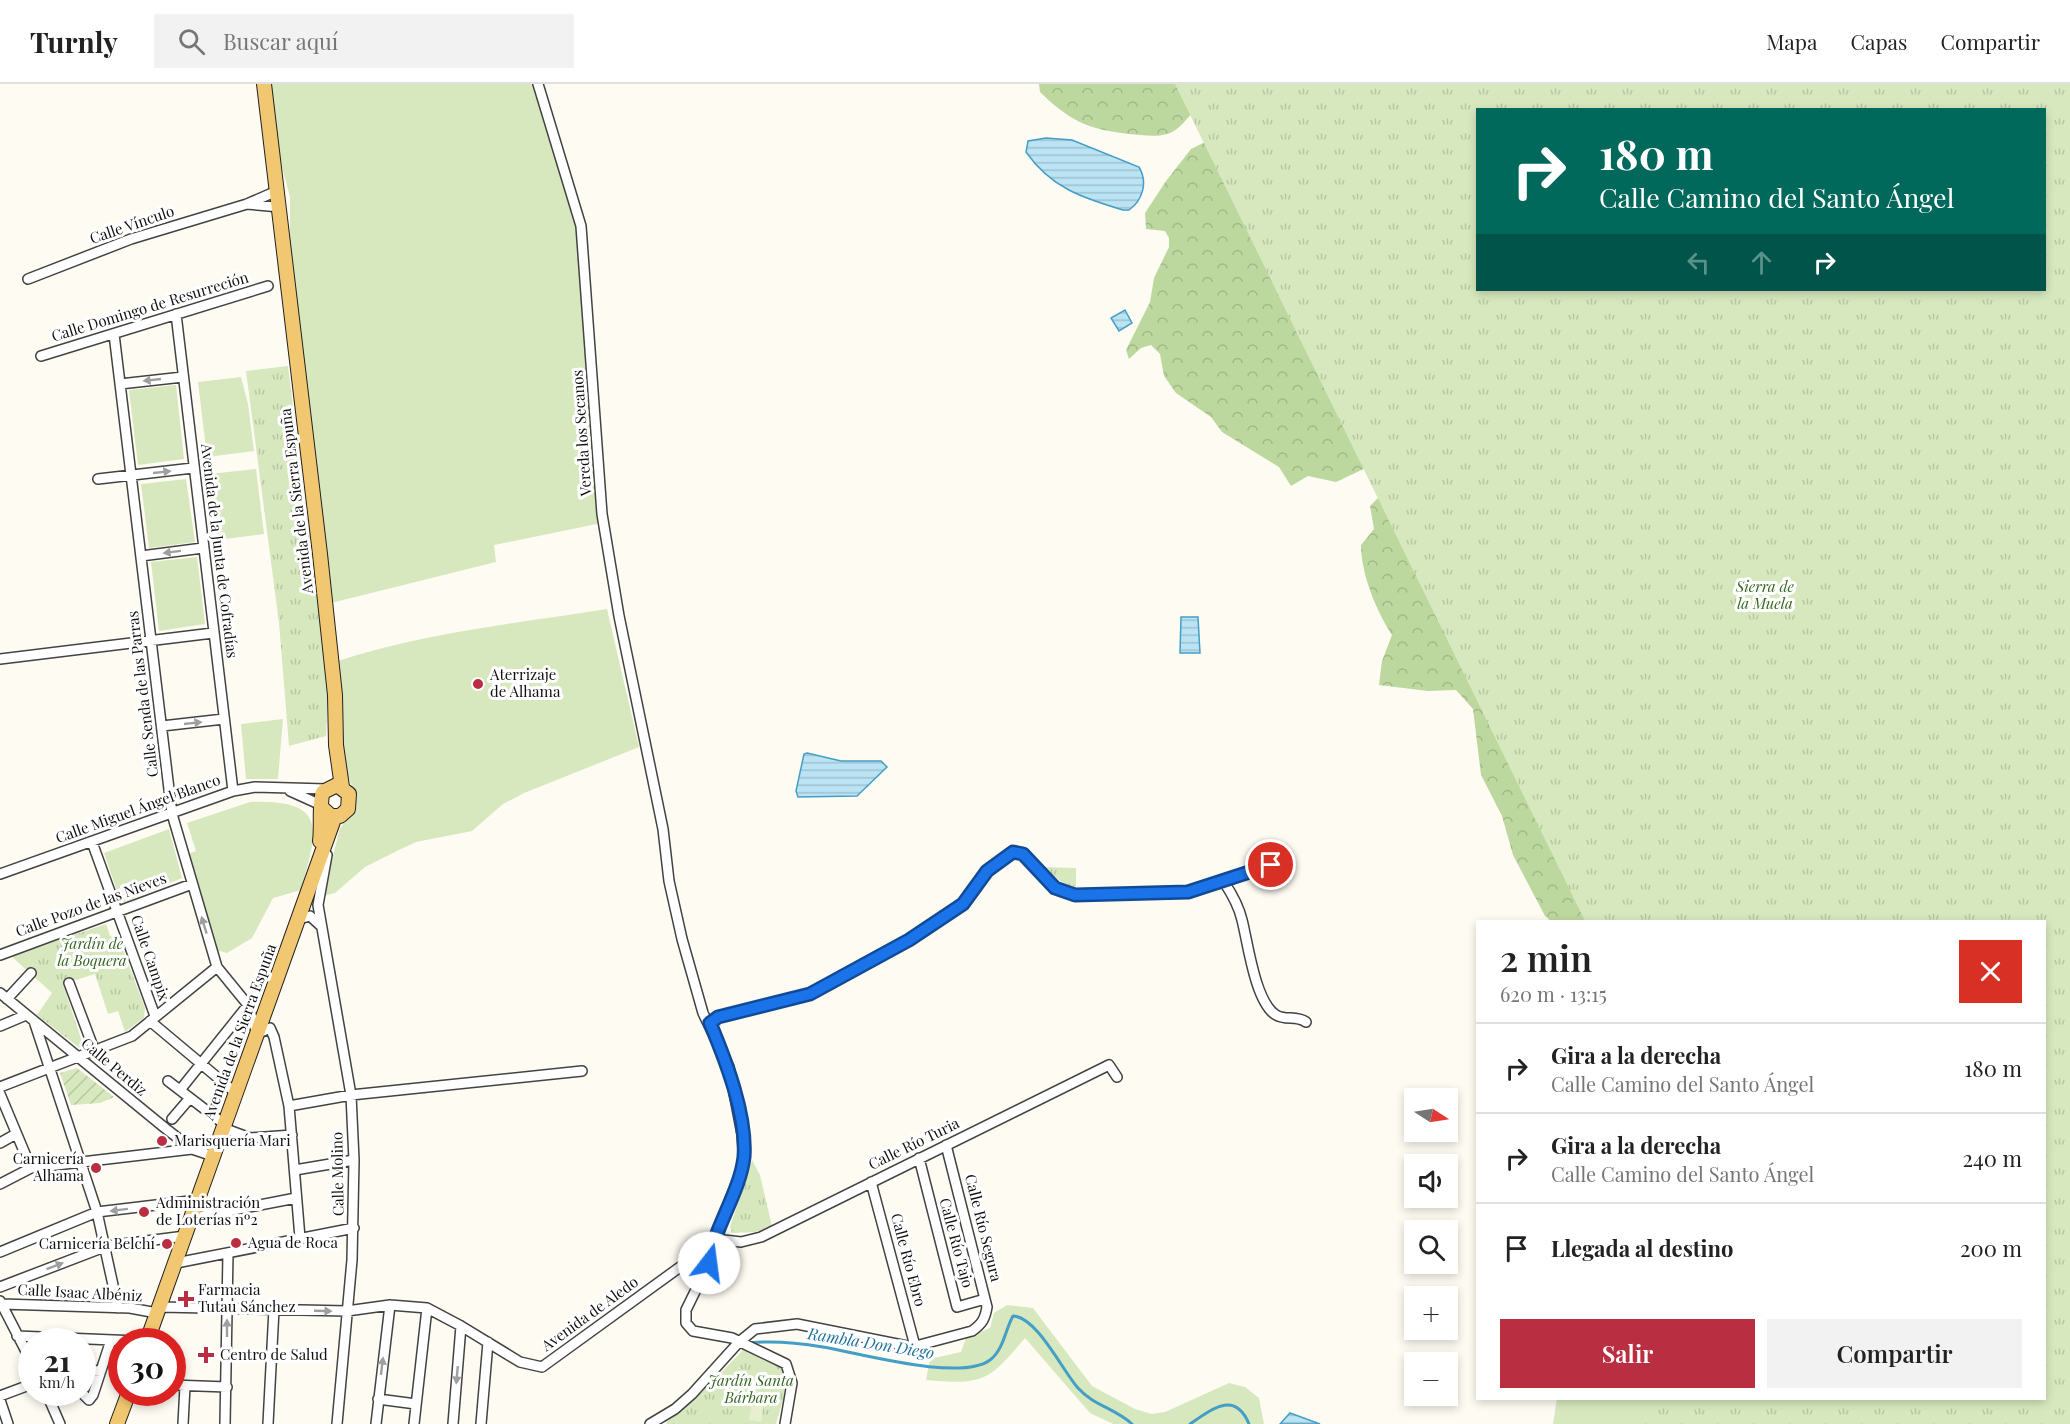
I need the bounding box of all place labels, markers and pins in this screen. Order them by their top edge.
place label: Aterrizaje de Alhama [489,664,561,701]
marker: Aterrizaje de Alhama [471,677,485,691]
pin [1245,839,1296,890]
place label: Marisquería Mari [174,1130,291,1150]
marker: Marisquería Mari [155,1134,169,1148]
place label: Carnicería Alhama [13,1148,85,1185]
marker: Carnicería Alhama [89,1161,103,1175]
place label: Administración de Loterías nº2 [155,1192,260,1229]
marker: Administración de Loterías nº2 [137,1205,151,1219]
place label: Agua de Roca [247,1232,338,1252]
place label: Carnicería Belchí [39,1233,156,1253]
marker: Agua de Roca [229,1236,243,1250]
marker: Carnicería Belchí [160,1237,174,1251]
place label: Farmacia Tutau Sánchez [198,1279,296,1316]
marker: Farmacia Tutau Sánchez [179,1292,193,1306]
place label: Centro de Salud [220,1344,328,1364]
marker: Centro de Salud [197,1346,215,1364]

